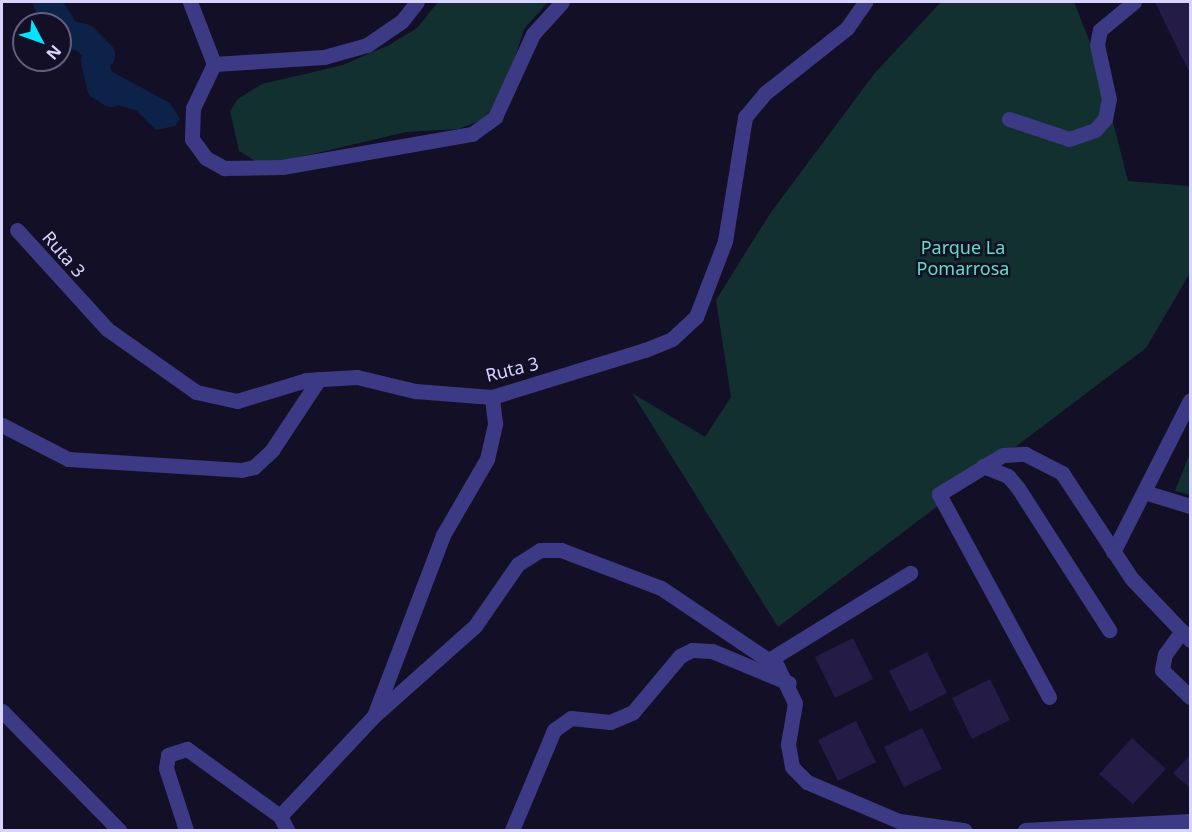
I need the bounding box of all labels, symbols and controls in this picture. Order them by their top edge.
north arrow [12,12,72,72]
text: N [42,40,67,65]
street label: Ruta 3 [38,227,90,281]
park label: Parque La Pomarrosa [917,237,1009,280]
street label: Ruta 3 [483,352,541,386]

